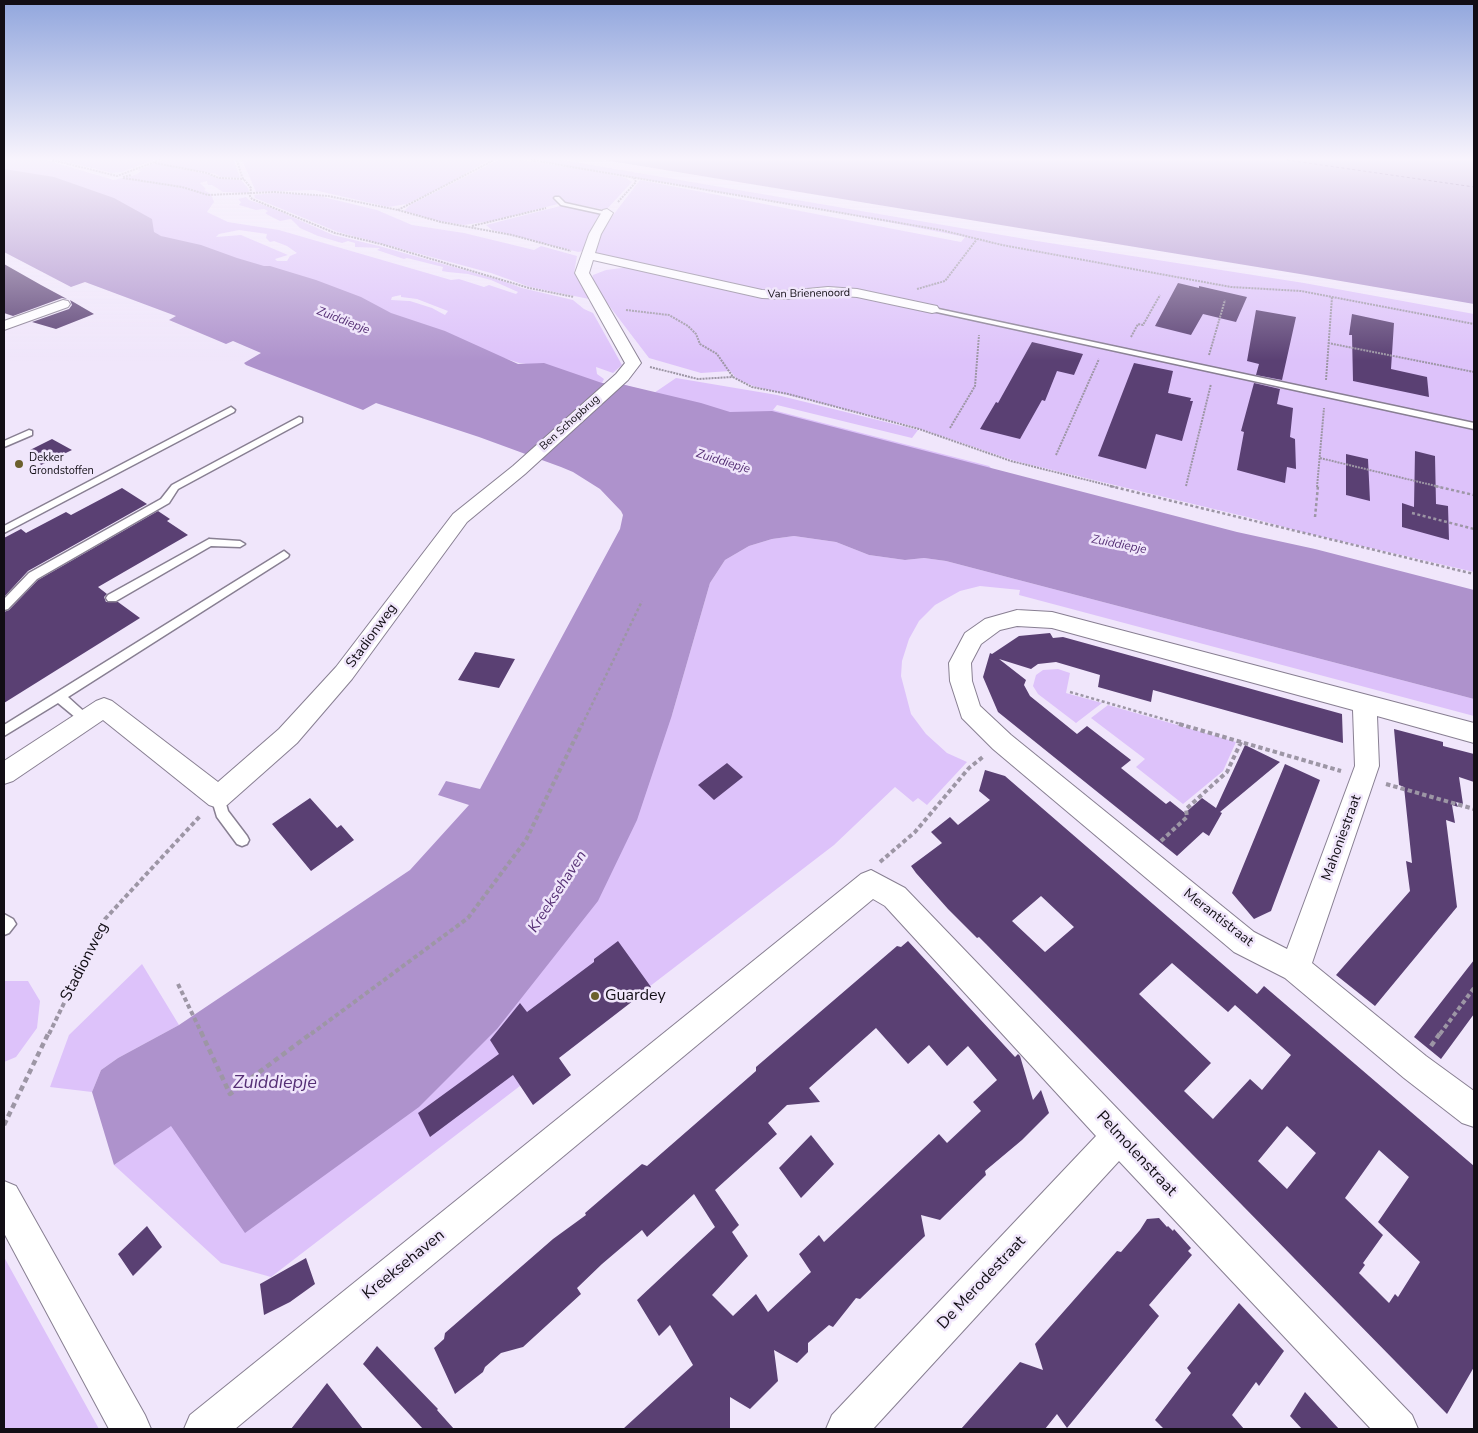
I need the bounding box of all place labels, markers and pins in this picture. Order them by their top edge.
place label: Dekker Grondstoffen [29,451,94,477]
marker: Dekker Grondstoffen [13,458,25,470]
place label: Guardey [605,986,666,1006]
marker: Guardey [589,990,601,1002]

